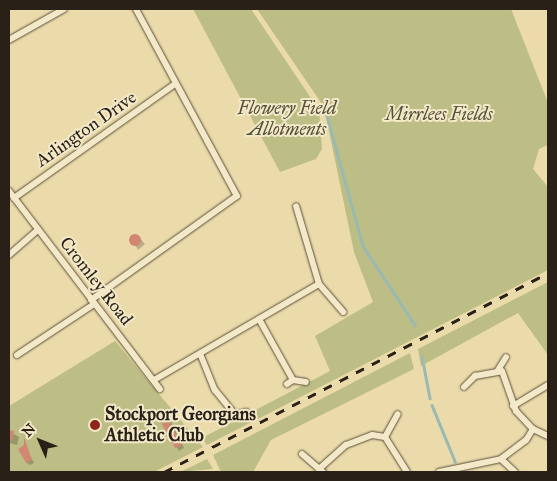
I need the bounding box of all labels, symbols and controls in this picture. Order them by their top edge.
street label: Arlington Drive [32,86,140,172]
park label: Flowery Field Allotments [238,98,336,140]
park label: Mirrlees Fields [385,103,493,125]
street label: Cromley Road [55,233,137,329]
place label: Stockport Georgians Athletic Club [105,404,256,446]
north arrow [15,416,65,466]
marker: Stockport Georgians Athletic Club [89,419,101,431]
text: N [19,420,39,440]

